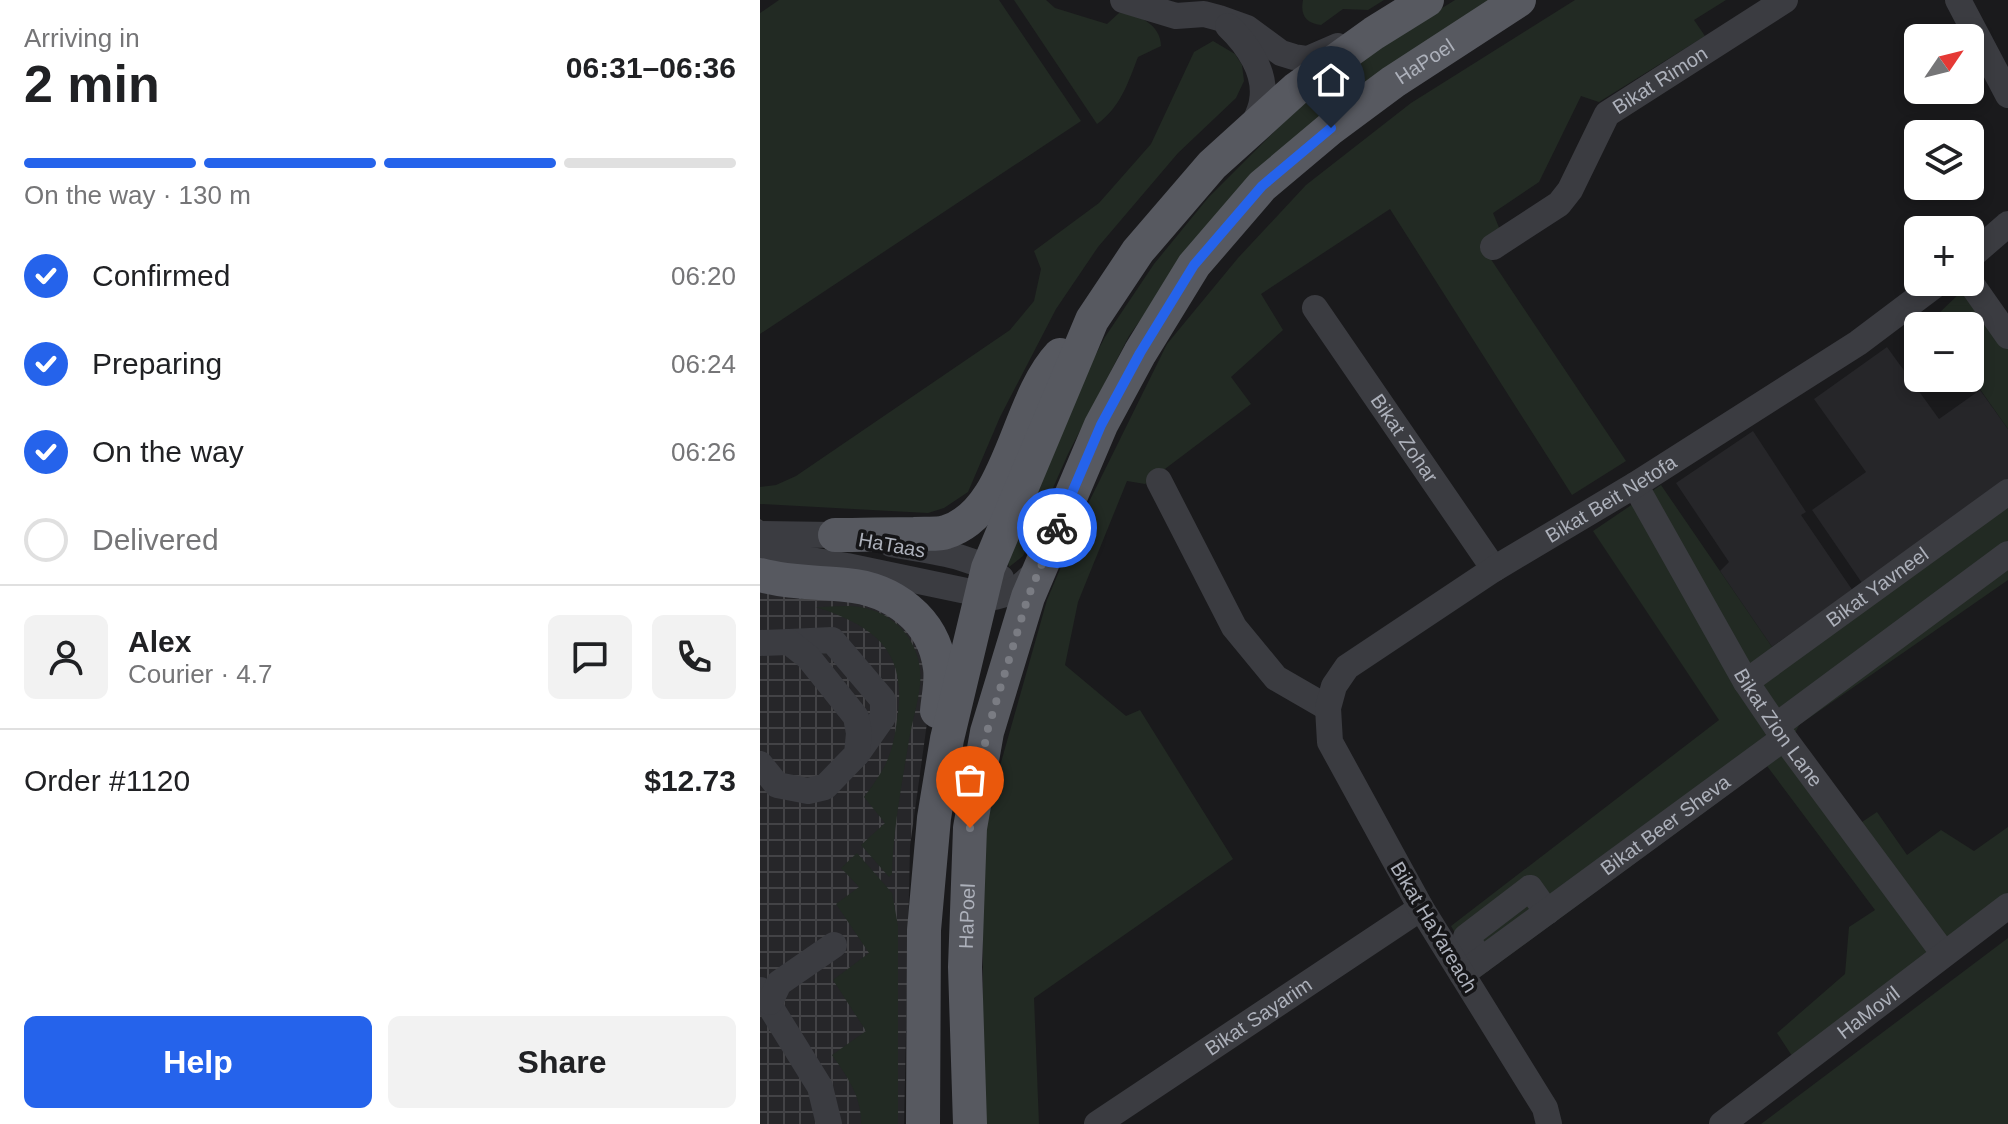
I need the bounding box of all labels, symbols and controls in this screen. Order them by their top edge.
text: Arriving in [24,23,140,53]
north arrow [1904,24,1984,104]
map controls [1904,24,1984,392]
street label: HaPoel [1391,34,1458,89]
street label: Bikat Rimon [1609,42,1711,118]
pin [1297,46,1365,128]
text: 06:31–06:36 [566,51,736,84]
text: 2 min [24,55,160,113]
icon: home [1309,58,1353,102]
button: layers [1904,120,1984,200]
text: On the way · 130 m [24,180,251,210]
button: + [1904,216,1984,296]
icon: check [24,254,68,298]
text: Confirmed [92,259,230,292]
text: 06:20 [671,261,736,291]
button: − [1904,312,1984,392]
icon: check [24,342,68,386]
text: Preparing [92,347,222,380]
text: 06:24 [671,349,736,379]
street label: Bikat Zohar [1366,390,1443,487]
icon: check [24,430,68,474]
text: On the way [92,435,244,468]
text: 06:26 [671,437,736,467]
street label: Bikat Beit Netofa [1541,450,1681,547]
courier [1017,488,1097,568]
icon: bike [1035,506,1079,550]
text: Delivered [92,523,219,556]
street label: HaTaas [857,528,927,562]
street label: Bikat Yavneel [1822,543,1932,631]
button: person [24,615,108,699]
button: chat [548,615,632,699]
button: phone [652,615,736,699]
text: Alex [128,625,191,658]
text: Courier · 4.7 [128,659,273,689]
street label: Bikat Zion Lane [1730,665,1827,791]
pin [936,746,1004,828]
icon: bag [948,758,992,802]
text: Order #1120 [24,764,190,797]
text: $12.73 [644,764,736,797]
street label: Bikat Beer Sheva [1596,770,1735,880]
street label: Bikat HaYareach [1386,858,1482,996]
street label: HaPoel [955,883,979,949]
street label: Bikat Sayarim [1201,973,1316,1060]
street label: HaMovil [1833,982,1904,1043]
button: Help [24,1016,372,1108]
button: Share [388,1016,736,1108]

